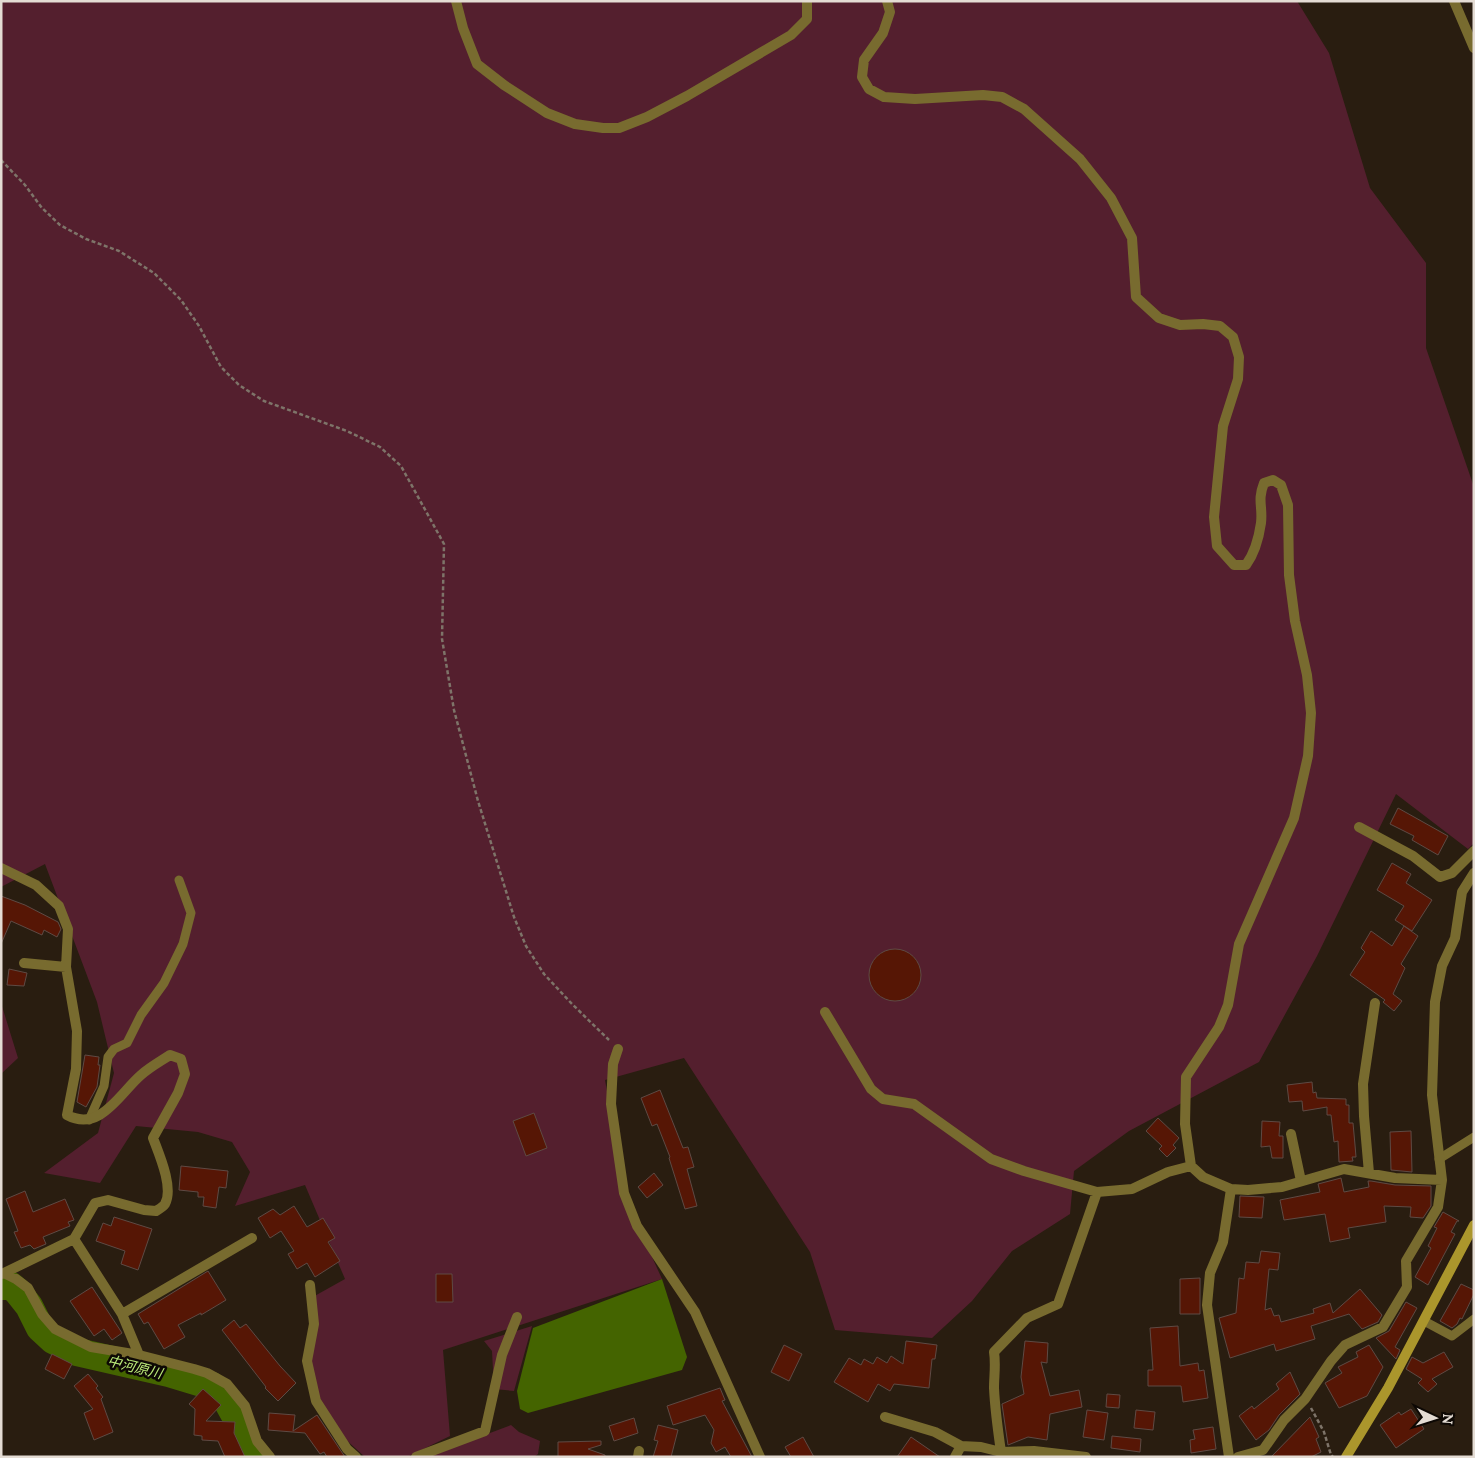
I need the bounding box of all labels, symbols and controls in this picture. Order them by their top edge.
water label: 中河原川 [106,1351,166,1383]
north arrow [1410,1393,1460,1443]
text: N [1439,1413,1457,1425]

